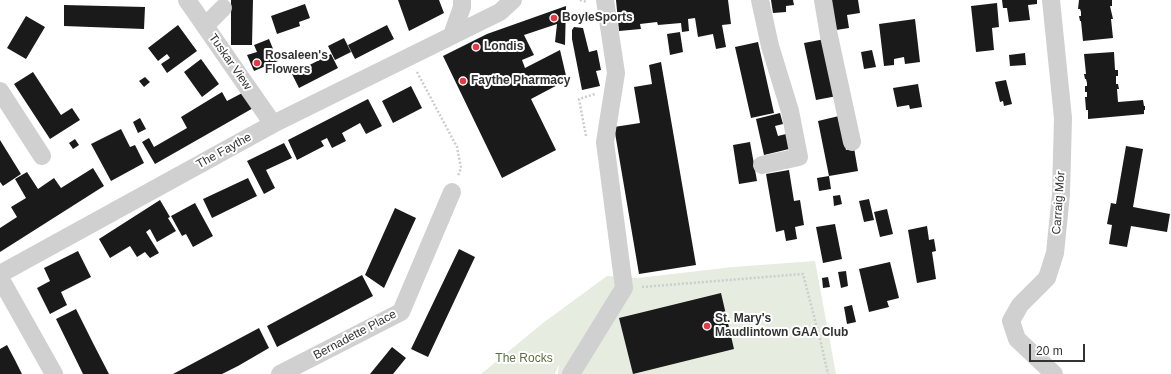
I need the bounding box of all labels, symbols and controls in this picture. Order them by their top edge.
place label: BoyleSports [562,11,633,25]
marker: BoyleSports [549,13,559,23]
street label: Tuskar View [205,31,255,93]
place label: Londis [484,40,523,54]
marker: Londis [471,42,481,52]
place label: Rosaleen's Flowers [265,49,328,77]
marker: Rosaleen's Flowers [252,58,262,68]
place label: Faythe Pharmacy [471,74,570,88]
marker: Faythe Pharmacy [458,76,468,86]
street label: The Faythe [194,130,254,172]
street label: Carraig Mór [1050,171,1068,235]
street label: Bernadette Place [311,307,399,363]
place label: St. Mary's Maudlintown GAA Club [715,312,848,340]
marker: St. Mary's Maudlintown GAA Club [702,321,712,331]
scale bar [1031,336,1087,362]
text: 20 m [1036,344,1063,358]
park label: The Rocks [495,352,553,366]

